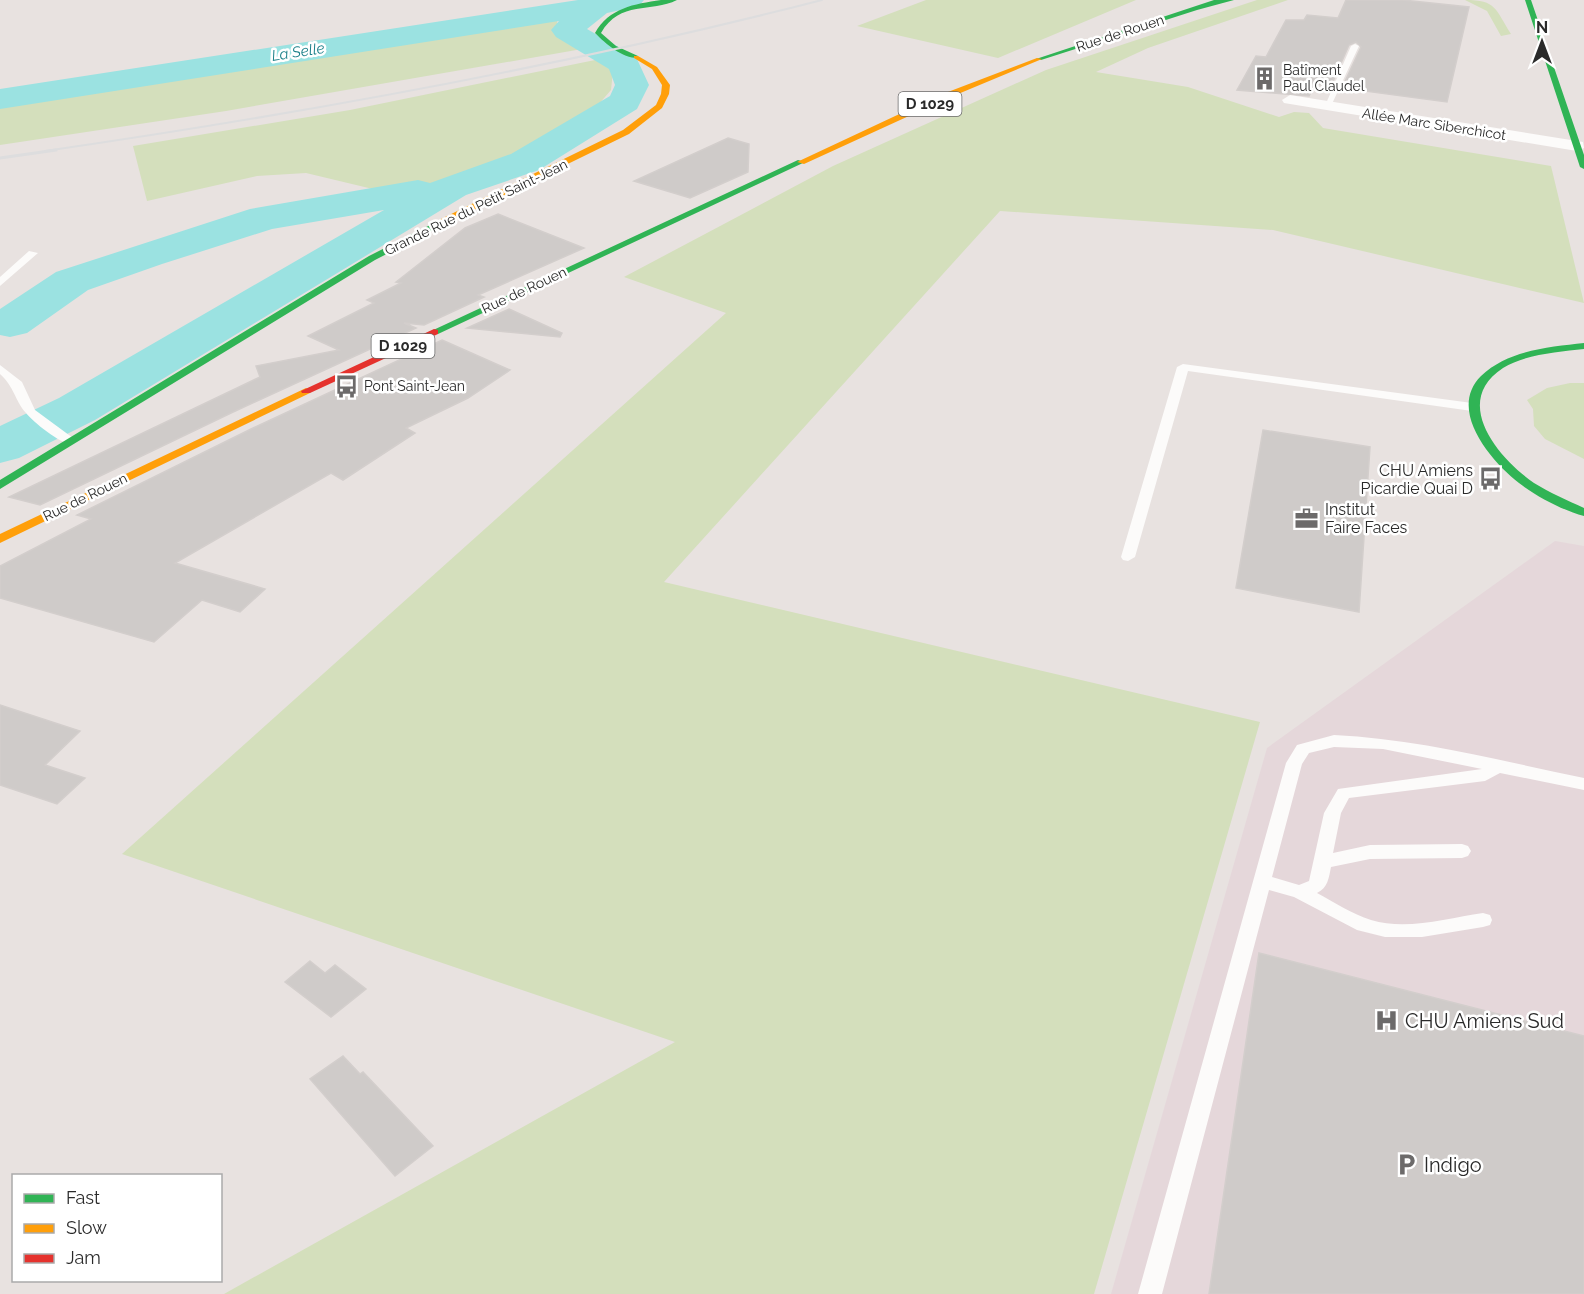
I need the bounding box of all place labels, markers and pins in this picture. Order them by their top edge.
place label: Batîment Paul Claudel [1283,62,1365,94]
building icon: Batîment Paul Claudel [1252,65,1278,91]
bus stop icon: Pont Saint-Jean [333,373,359,399]
place label: Pont Saint-Jean [364,378,465,394]
place label: CHU Amiens Picardie Quai D [1361,461,1473,498]
bus stop icon: CHU Amiens Picardie Quai D [1478,466,1504,492]
place label: Institut Faire Faces [1325,500,1408,537]
office icon: Institut Faire Faces [1294,505,1320,531]
hospital icon: CHU Amiens Sud [1374,1008,1400,1034]
place label: CHU Amiens Sud [1405,1009,1564,1033]
parking icon: Indigo [1393,1152,1419,1178]
place label: Indigo [1424,1153,1482,1177]

